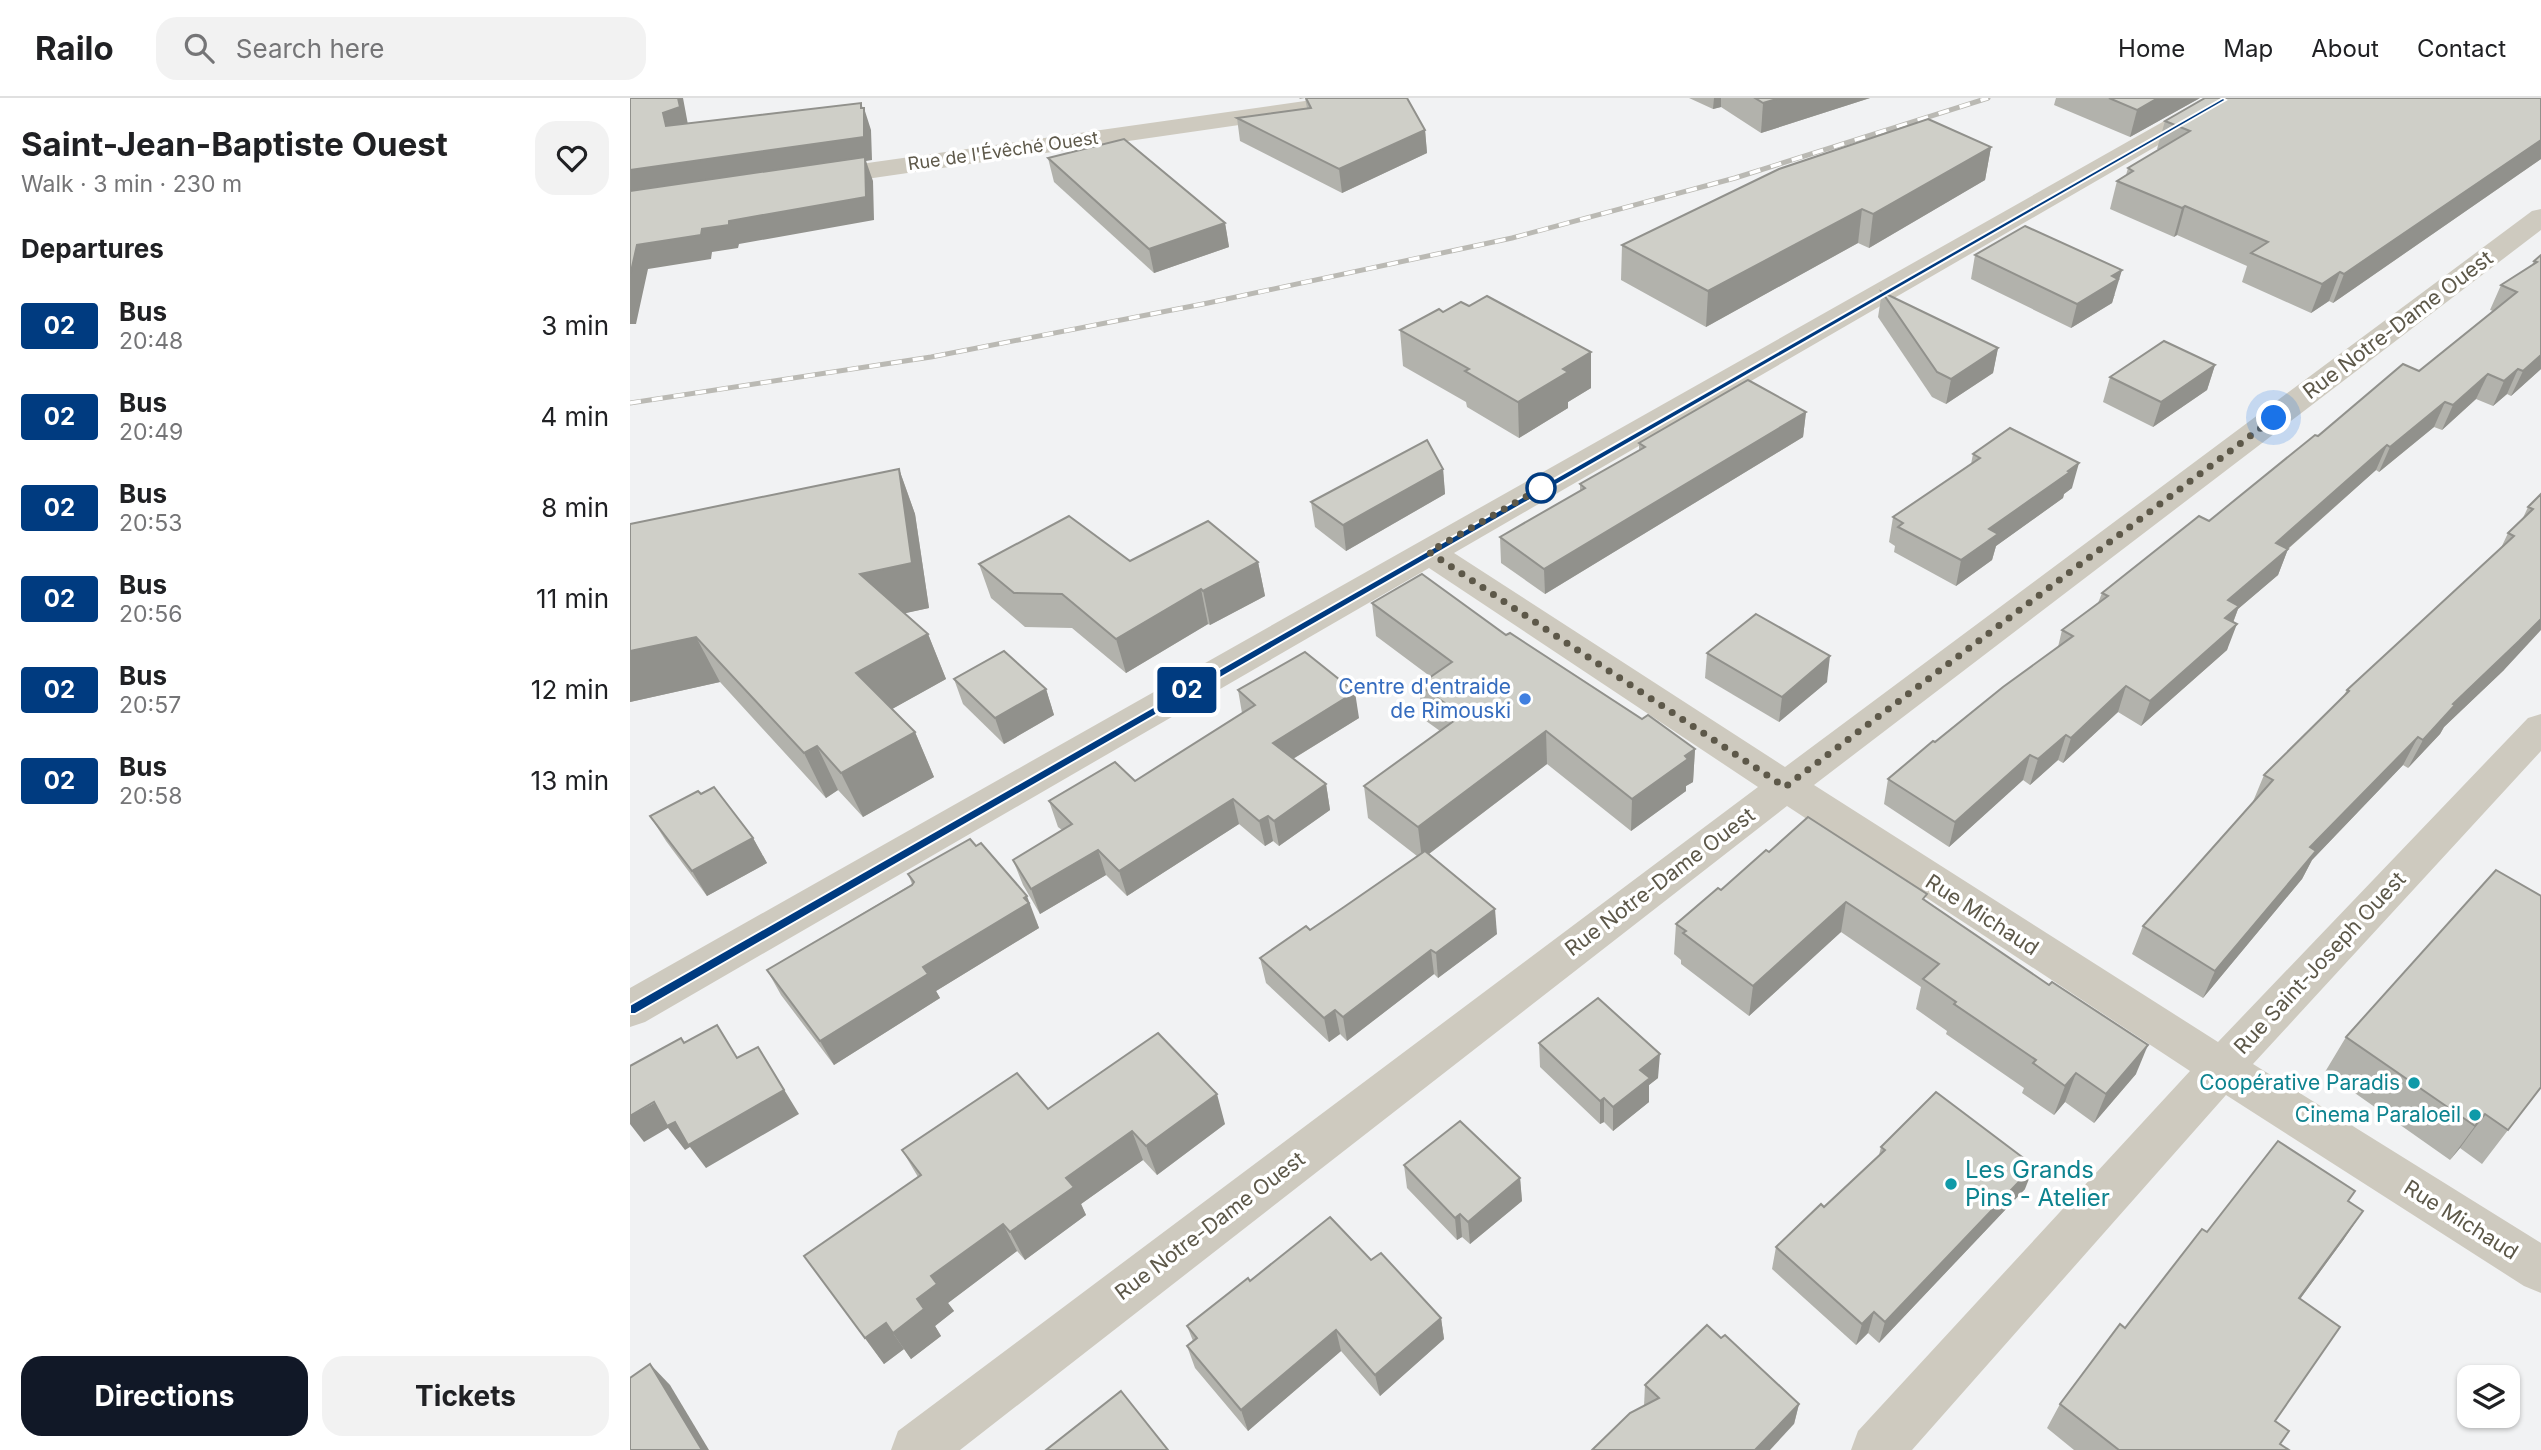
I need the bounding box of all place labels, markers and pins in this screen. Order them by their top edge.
unlabelled marker [1526,473,1556,503]
place label: Centre d'entraide de Rimouski [1338,674,1511,723]
marker: Centre d'entraide de Rimouski [1517,691,1533,707]
place label: Coopérative Paradis [2199,1070,2400,1095]
marker: Coopérative Paradis [2406,1075,2422,1091]
place label: Cinema Paraloeil [2295,1102,2461,1127]
marker: Cinema Paraloeil [2467,1107,2483,1123]
place label: Les Grands Pins - Atelier [1965,1155,2110,1212]
marker: Les Grands Pins - Atelier [1943,1176,1959,1192]

